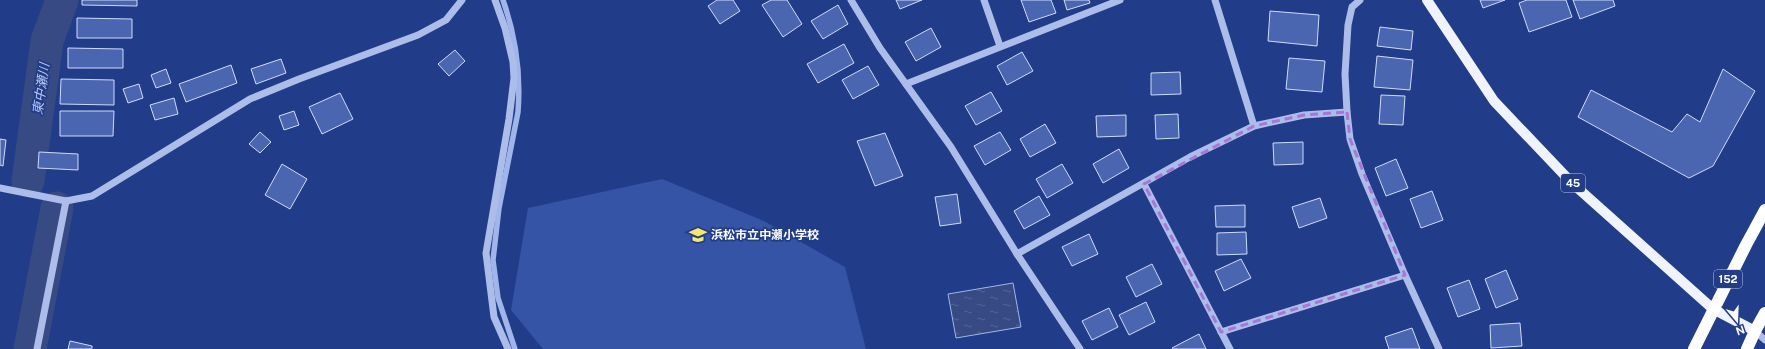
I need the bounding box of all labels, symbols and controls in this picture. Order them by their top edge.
water label: 東中瀬川 [30,60,52,116]
road number: 45 [1561,174,1585,192]
school or university icon: 浜松市立中瀬小学校 [688,225,708,245]
place label: 浜松市立中瀬小学校 [711,228,819,242]
road number: 152 [1714,270,1742,288]
north arrow [1717,301,1757,341]
text: N [1734,323,1746,338]

